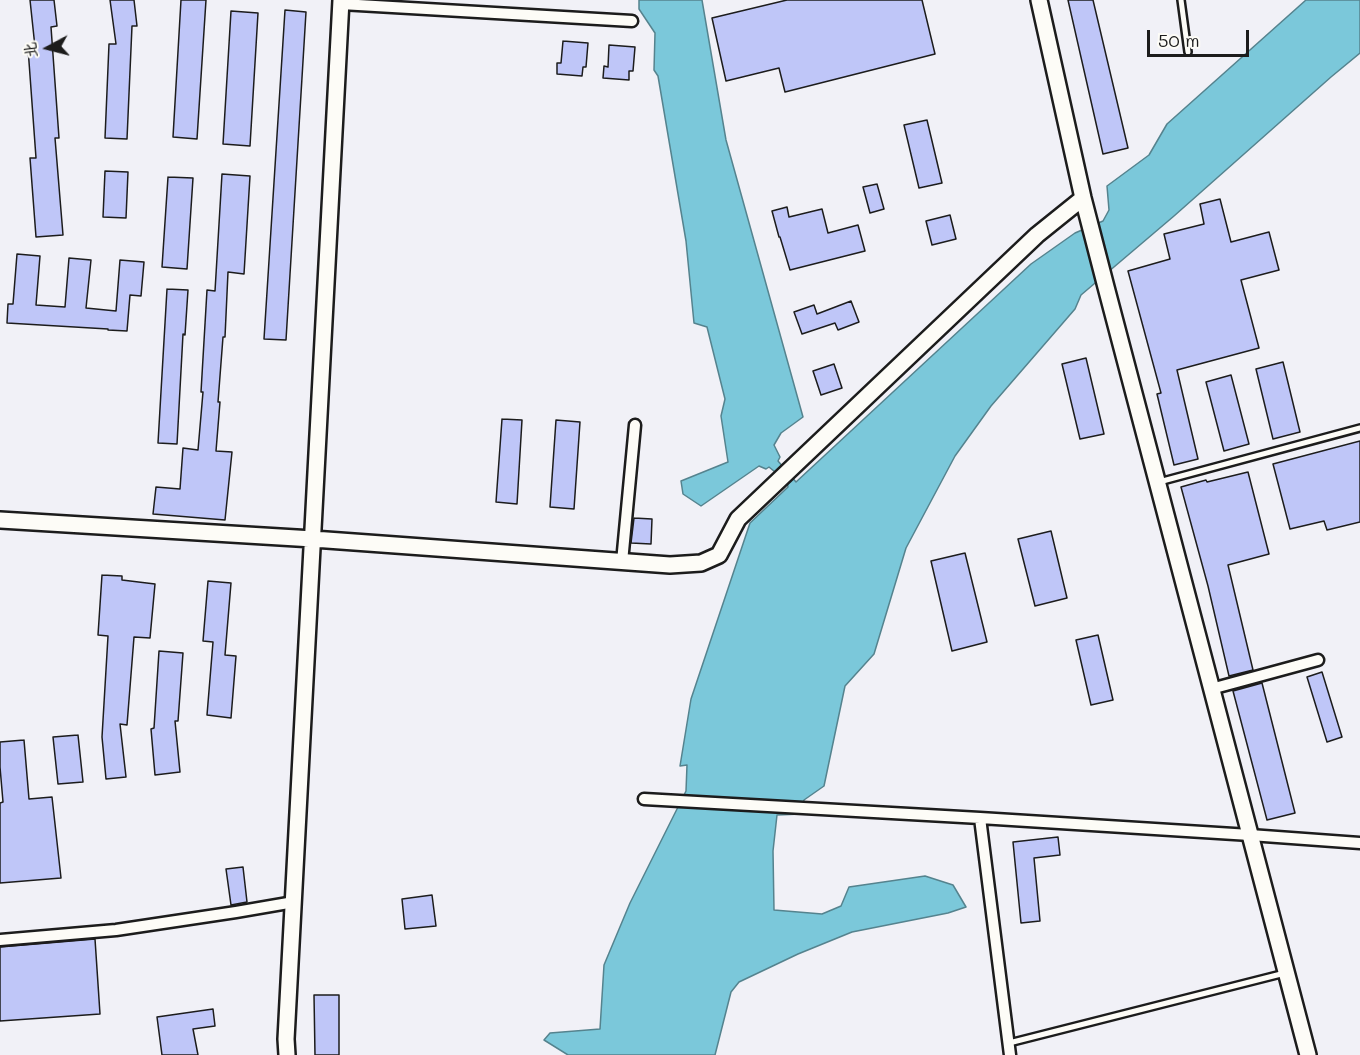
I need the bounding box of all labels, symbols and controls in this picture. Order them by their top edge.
north arrow [18,18,78,78]
scale bar [1150,18,1252,56]
text: 50 m [1158,28,1200,52]
text: 北 [18,41,41,59]

